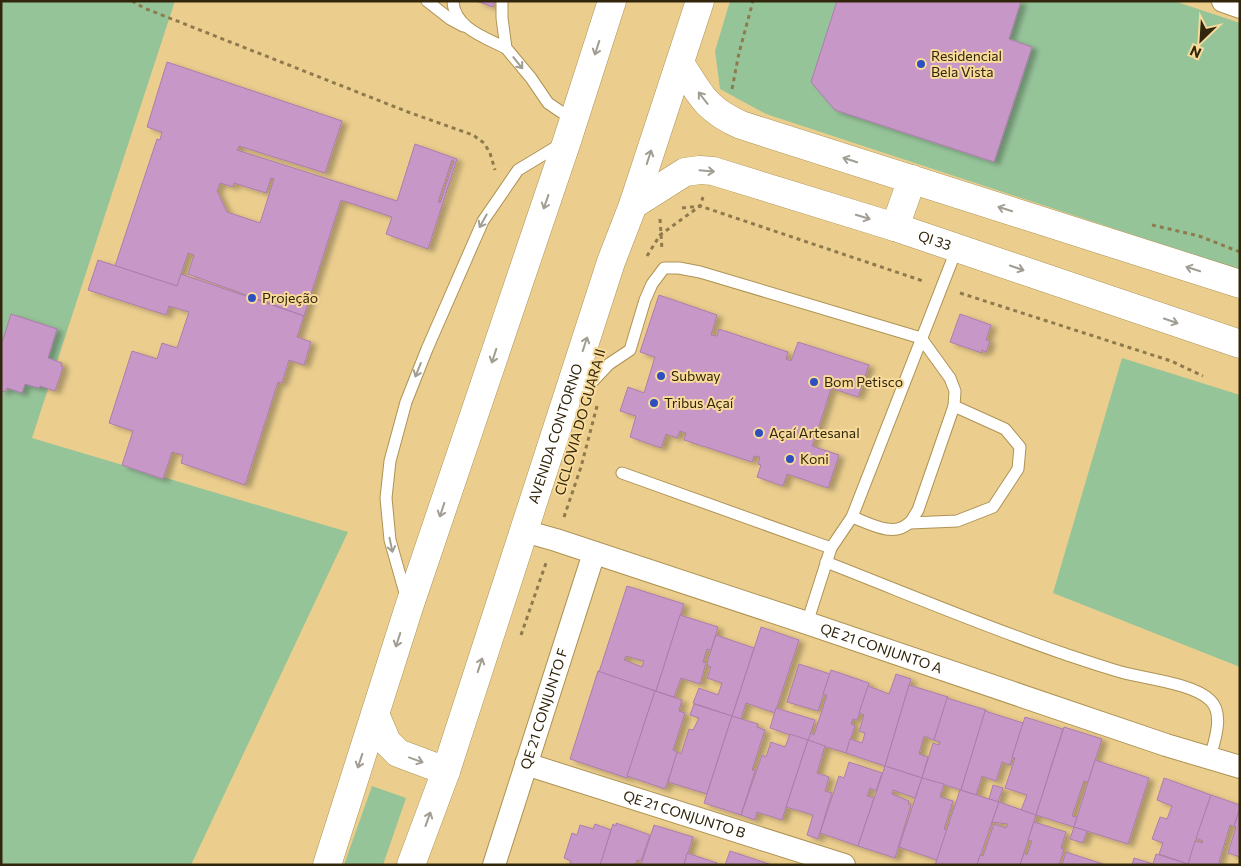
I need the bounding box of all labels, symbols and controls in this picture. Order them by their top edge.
north arrow [1176,15,1226,65]
one-way arrow [592,39,601,55]
text: N [1187,42,1204,62]
place label: Residencial Bela Vista [931,47,1002,80]
one-way arrow [513,56,524,69]
marker: Residencial Bela Vista [915,58,927,70]
one-way arrow [697,92,708,105]
one-way arrow [644,150,654,166]
one-way arrow [843,154,859,164]
one-way arrow [699,166,715,176]
one-way arrow [541,194,550,209]
one-way arrow [998,204,1013,213]
one-way arrow [854,212,870,222]
one-way arrow [478,213,488,228]
street label: QI 33 [916,226,954,253]
one-way arrow [1008,264,1024,273]
one-way arrow [1186,264,1202,273]
place label: Projeção [262,289,318,306]
marker: Projeção [246,292,258,304]
one-way arrow [1162,317,1178,326]
one-way arrow [581,337,590,353]
one-way arrow [489,347,498,363]
street label: CICLOVIA DO GUARA II [550,347,609,497]
street label: AVENIDA CONTORNO [524,361,586,506]
one-way arrow [413,362,423,377]
place label: Subway [671,367,721,384]
marker: Subway [655,370,667,382]
place label: Bom Petisco [824,373,903,390]
marker: Bom Petisco [808,376,820,388]
place label: Tribus Açaí [664,394,734,411]
marker: Tribus Açaí [648,397,660,409]
place label: Açaí Artesanal [769,424,860,441]
marker: Açaí Artesanal [753,427,765,439]
place label: Koni [800,450,829,467]
marker: Koni [784,453,796,465]
one-way arrow [437,502,447,518]
one-way arrow [387,536,396,552]
street label: QE 21 CONJUNTO A [818,619,945,676]
one-way arrow [393,632,403,648]
street label: QE 21 CONJUNTO F [516,646,571,771]
one-way arrow [476,658,485,673]
one-way arrow [355,752,365,768]
one-way arrow [408,756,424,765]
street label: QE 21 CONJUNTO B [621,786,748,841]
one-way arrow [424,812,433,827]

